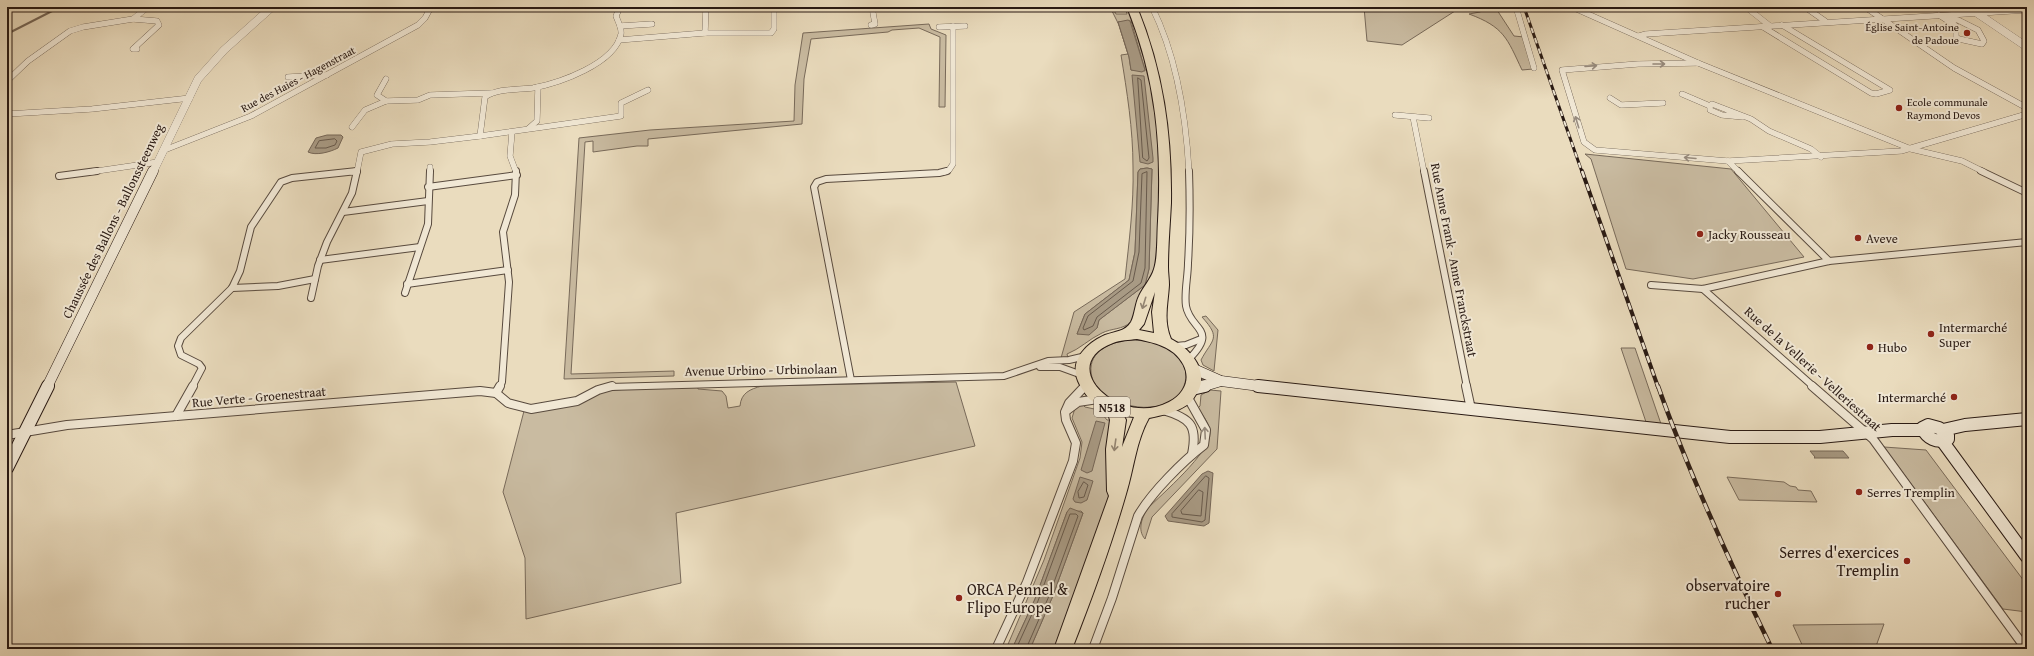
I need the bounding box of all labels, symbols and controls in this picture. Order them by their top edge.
place label: Église Saint-Antoine de Padoue [1866,19,1959,48]
marker: Église Saint-Antoine de Padoue [1962,28,1972,38]
street label: Rue des Haies - Hagenstraat [238,42,358,116]
one-way arrow [1652,60,1665,68]
one-way arrow [1584,63,1597,70]
place label: Ecole communale Raymond Devos [1907,94,1988,123]
marker: Ecole communale Raymond Devos [1894,103,1904,113]
one-way arrow [1573,115,1580,128]
street label: Chaussée des Ballons - Ballonssteenweg [57,120,169,322]
one-way arrow [1684,154,1697,161]
street label: Rue Anne Frank - Anne Franckstraat [1426,161,1482,359]
place label: Jacky Rousseau [1706,225,1791,244]
marker: Jacky Rousseau [1695,229,1705,239]
place label: Aveve [1866,229,1898,248]
marker: Aveve [1853,233,1863,243]
one-way arrow [1140,296,1147,309]
street label: Rue de la Vellerie - Velleriestraat [1740,302,1886,436]
place label: Intermarché Super [1939,318,2007,352]
marker: Intermarché Super [1926,329,1936,339]
place label: Hubo [1878,338,1907,357]
marker: Hubo [1865,342,1875,352]
street label: Avenue Urbino - Urbinolaan [684,359,838,381]
street label: Rue Verte - Groenestraat [191,382,327,412]
place label: Intermarché [1878,388,1946,407]
marker: Intermarché [1949,392,1959,402]
road number: N518 [1094,397,1130,417]
one-way arrow [1202,427,1209,440]
one-way arrow [1111,438,1119,451]
place label: Serres Tremplin [1867,483,1956,502]
marker: Serres Tremplin [1854,487,1864,497]
place label: Serres d'exercices Tremplin [1779,540,1899,582]
marker: Serres d'exercices Tremplin [1902,556,1912,566]
place label: observatoire rucher [1686,573,1770,615]
place label: ORCA Pennel & Flipo Europe [967,577,1068,619]
marker: observatoire rucher [1773,589,1783,599]
marker: ORCA Pennel & Flipo Europe [954,593,964,603]

